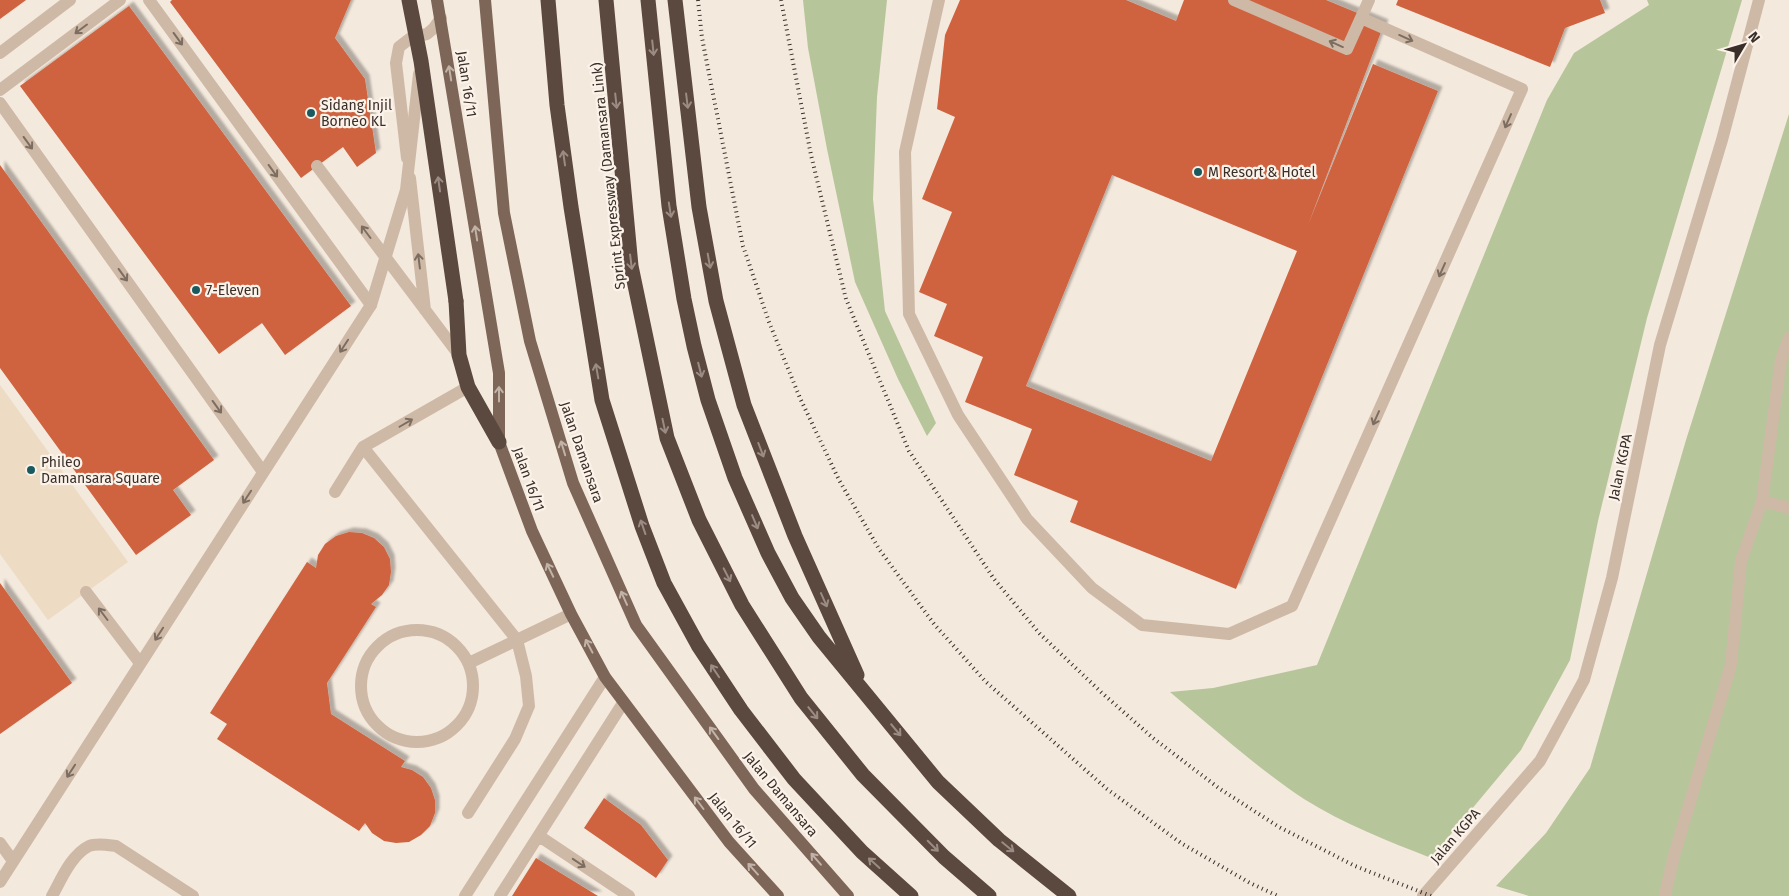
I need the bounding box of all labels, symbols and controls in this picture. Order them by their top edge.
north arrow [1719,20,1769,70]
one-way arrow [74,24,88,34]
text: N [1744,28,1763,46]
one-way arrow [173,32,183,46]
one-way arrow [1398,33,1413,43]
one-way arrow [1329,38,1344,48]
one-way arrow [648,40,658,56]
street label: Jalan 16/11 [453,50,480,118]
street label: Sprint Expressway (Damansara Link) [588,62,629,290]
one-way arrow [444,65,454,81]
one-way arrow [611,92,621,108]
one-way arrow [682,92,692,108]
place label: Sidang Injil Borneo KL [321,97,392,130]
marker: Sidang Injil Borneo KL [305,107,317,119]
one-way arrow [1502,113,1512,128]
one-way arrow [23,136,33,150]
one-way arrow [559,151,569,167]
one-way arrow [268,164,279,177]
place label: M Resort & Hotel [1208,164,1316,181]
marker: M Resort & Hotel [1192,166,1204,178]
one-way arrow [433,176,443,192]
one-way arrow [665,202,675,218]
one-way arrow [470,225,480,241]
one-way arrow [361,226,372,239]
one-way arrow [414,253,424,269]
one-way arrow [705,253,715,269]
one-way arrow [626,254,636,270]
one-way arrow [1436,262,1446,277]
one-way arrow [118,268,128,282]
place label: 7-Eleven [206,282,260,299]
marker: 7-Eleven [190,284,202,296]
one-way arrow [339,339,350,353]
one-way arrow [696,361,705,377]
one-way arrow [591,363,601,379]
one-way arrow [494,386,504,402]
street label: Jalan Damansara [556,399,607,505]
one-way arrow [212,400,222,414]
one-way arrow [1370,410,1380,425]
one-way arrow [398,417,412,427]
one-way arrow [660,417,670,433]
street label: Jalan KGPA [1605,432,1636,502]
one-way arrow [557,440,567,456]
one-way arrow [757,442,767,457]
street label: Jalan 16/11 [509,445,548,514]
place label: Phileo Damansara Square [41,454,160,487]
marker: Phileo Damansara Square [25,464,37,476]
one-way arrow [242,490,252,504]
one-way arrow [750,514,760,529]
one-way arrow [638,519,647,535]
one-way arrow [545,563,555,578]
one-way arrow [723,567,732,582]
one-way arrow [619,591,629,606]
one-way arrow [819,592,829,607]
one-way arrow [97,608,108,621]
one-way arrow [154,627,164,641]
one-way arrow [583,640,593,654]
one-way arrow [710,665,720,679]
one-way arrow [807,706,818,719]
one-way arrow [890,723,901,736]
one-way arrow [709,726,719,740]
street label: Jalan Damansara [740,748,821,840]
one-way arrow [66,763,76,777]
street label: Jalan 16/11 [705,789,760,852]
one-way arrow [694,797,705,810]
street label: Jalan KGPA [1427,805,1484,867]
one-way arrow [927,840,939,852]
one-way arrow [1001,842,1014,853]
one-way arrow [810,853,822,866]
one-way arrow [868,857,881,869]
one-way arrow [572,858,586,868]
one-way arrow [748,862,759,875]

